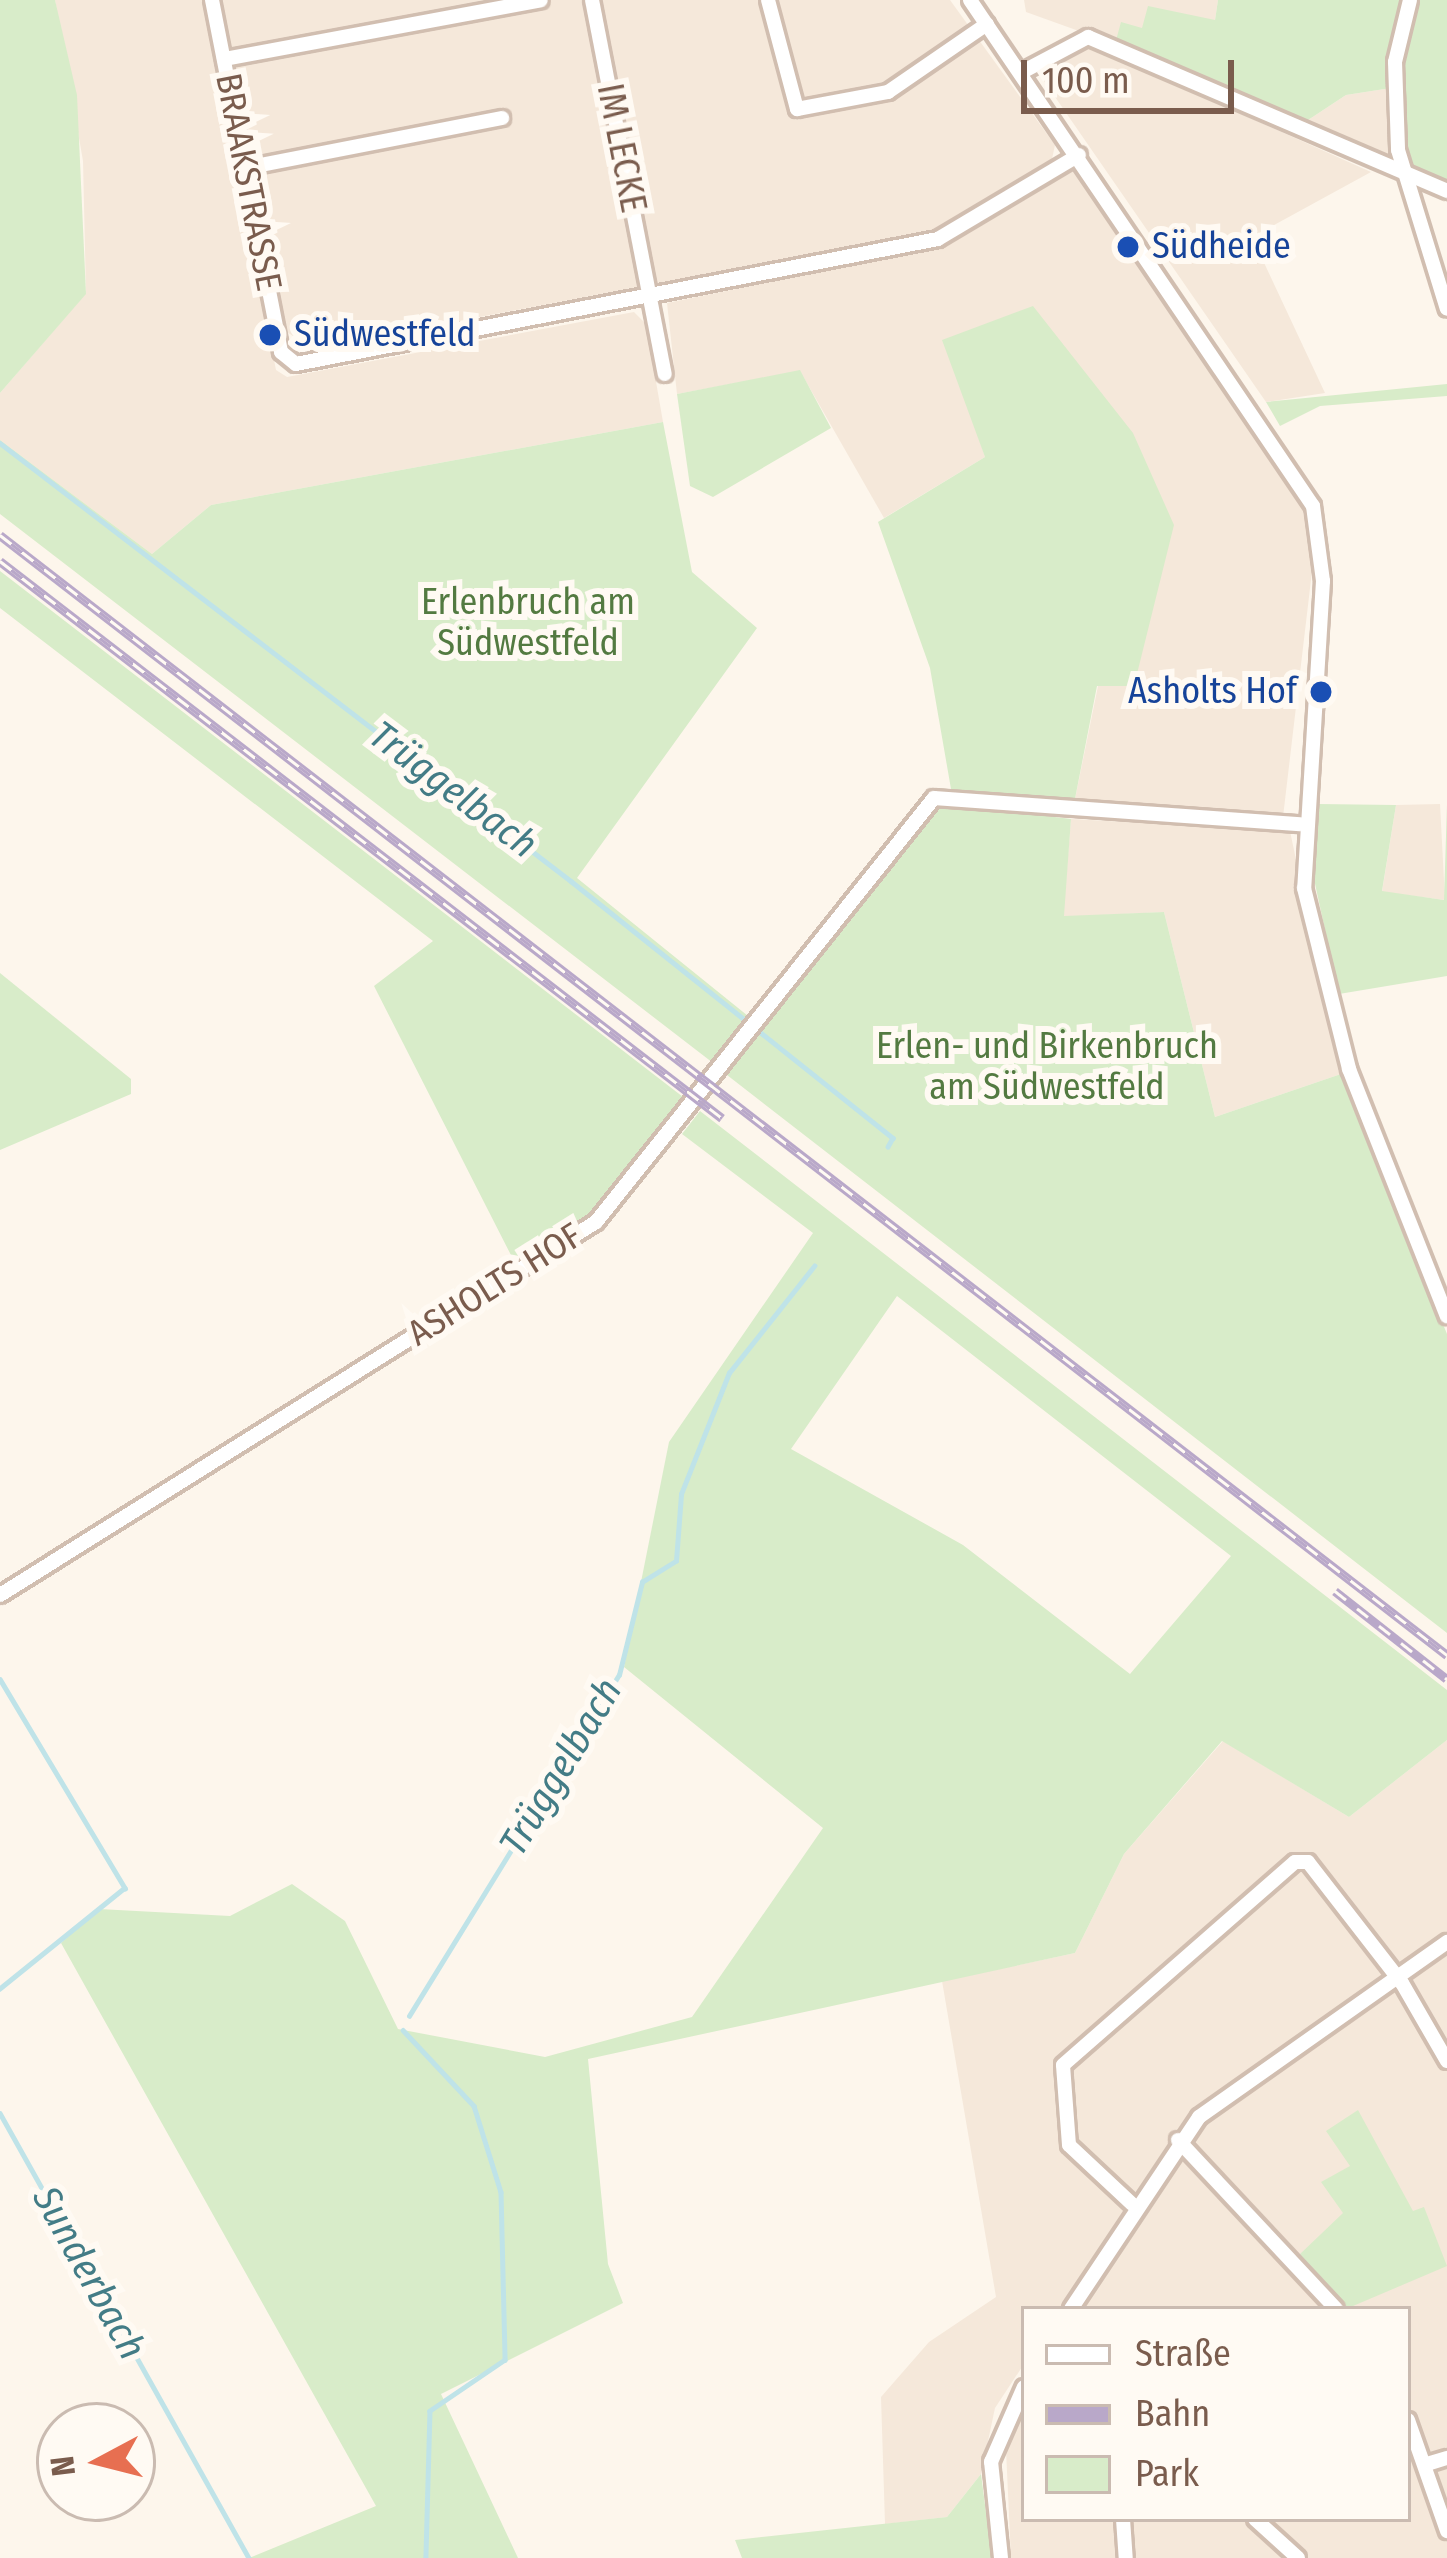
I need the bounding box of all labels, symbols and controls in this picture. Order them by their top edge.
scale bar [1027,36,1240,110]
text: 100 m [1042,59,1130,103]
street label: BRAAKSTRASSE [206,70,290,294]
street label: IM LECKE [587,80,655,216]
place label: Südheide [1152,225,1291,269]
marker: Südheide [1115,234,1141,260]
place label: Südwestfeld [294,313,476,357]
marker: Südwestfeld [257,322,283,348]
park label: Erlenbruch am Südwestfeld [421,580,635,665]
place label: Asholts Hof [1128,670,1297,714]
marker: Asholts Hof [1308,679,1334,705]
water label: Trüggelbach [360,712,546,868]
park label: Erlen- und Birkenbruch am Südwestfeld [876,1024,1218,1109]
street label: ASHOLTS HOF [400,1215,590,1355]
water label: Trüggelbach [490,1670,632,1864]
water label: Sunderbach [22,2178,156,2368]
legend [1021,2306,1411,2522]
text: Straße [1135,2332,1231,2376]
text: Bahn [1135,2392,1210,2436]
north arrow [36,2402,156,2522]
text: Park [1135,2452,1199,2496]
text: N [42,2454,84,2478]

